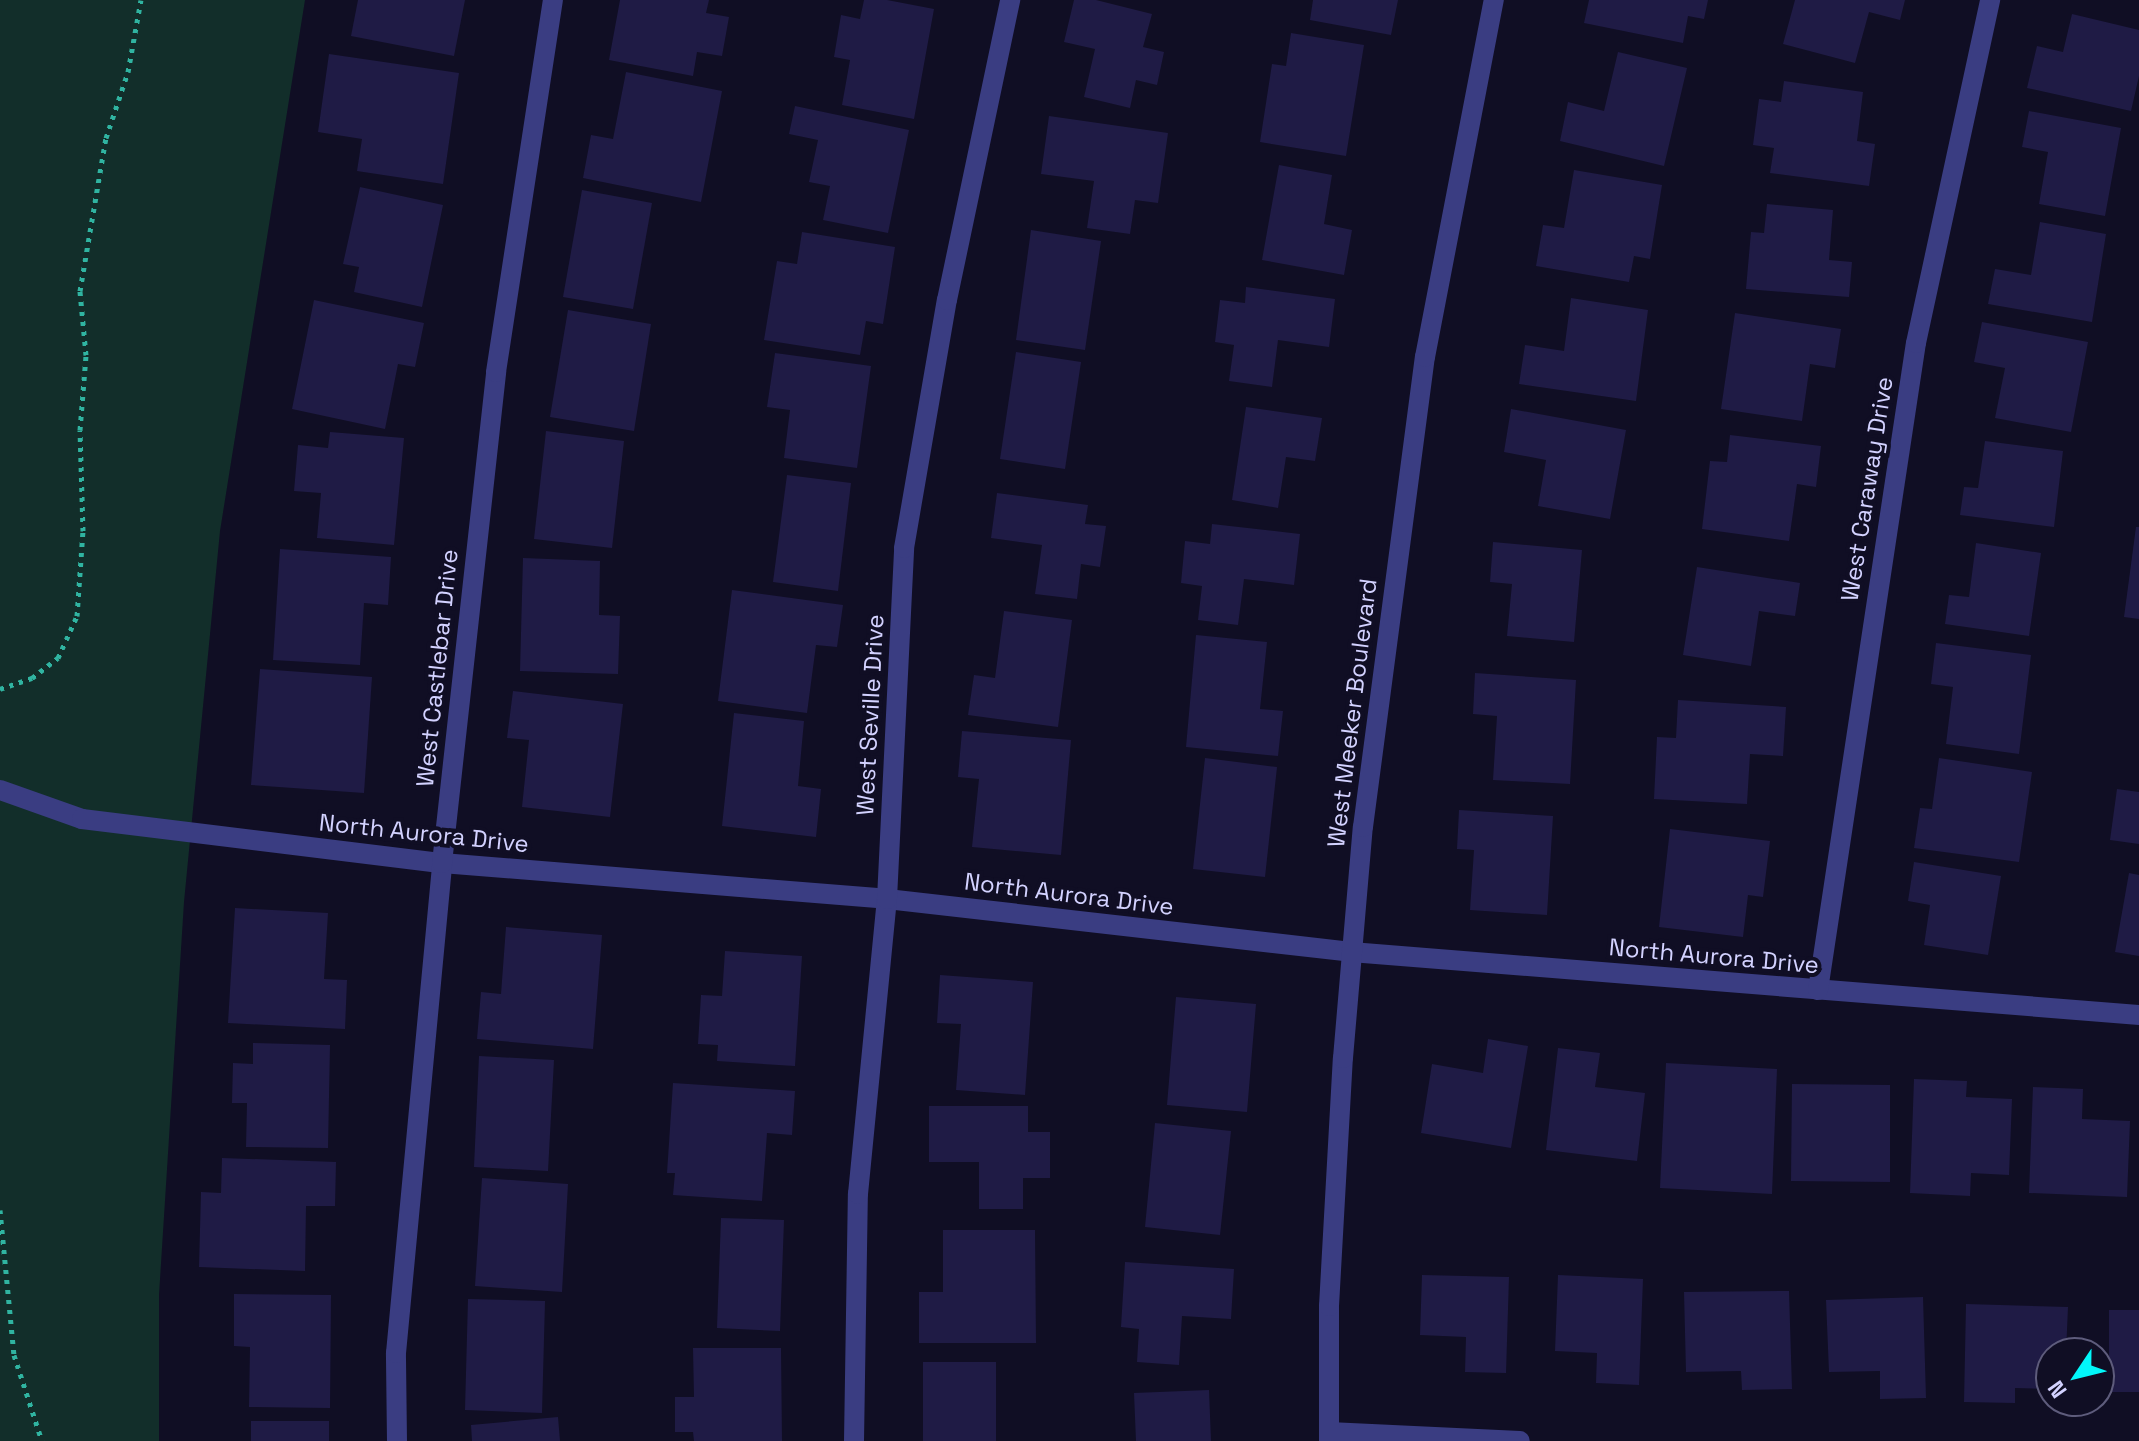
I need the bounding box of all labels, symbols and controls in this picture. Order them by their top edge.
street label: West Caraway Drive [1835,375,1899,603]
street label: West Castlebar Drive [410,548,464,788]
street label: West Meeker Boulevard [1321,577,1383,849]
street label: West Seville Drive [850,614,890,816]
street label: North Aurora Drive [318,808,530,858]
street label: North Aurora Drive [962,867,1176,921]
street label: North Aurora Drive [1608,932,1820,980]
north arrow [2035,1337,2115,1417]
text: N [2041,1376,2073,1404]

